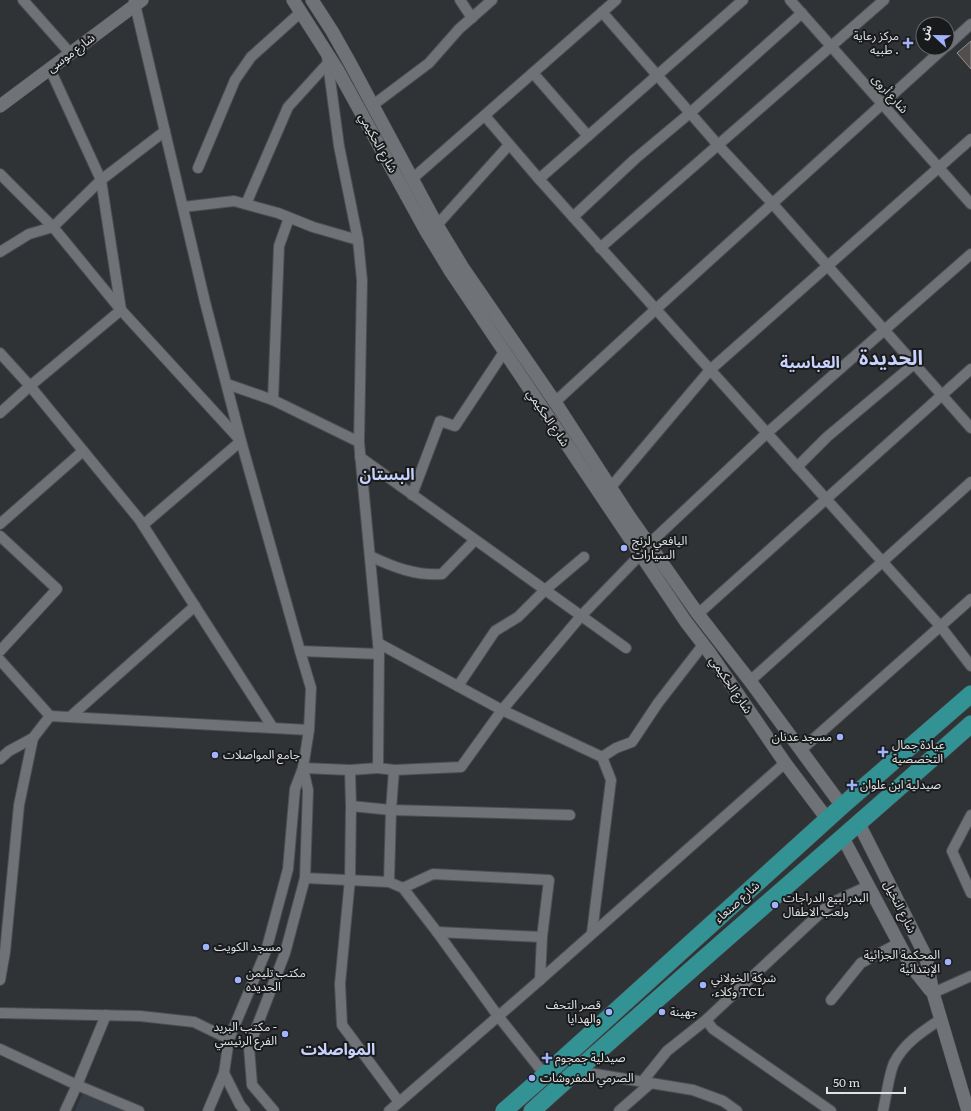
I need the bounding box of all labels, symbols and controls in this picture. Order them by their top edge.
north arrow [915,16,955,56]
text: ش [915,22,935,42]
place label: مركز رعاية طبيه . [853,26,899,58]
street label: شارع موسى [43,28,99,77]
marker: مركز رعاية طبيه . [902,37,914,49]
street label: شارع أروى [867,70,913,118]
street label: شارع الحكيمي [354,109,403,176]
district label: الحديدة [859,341,923,371]
district label: العباسية [780,349,840,373]
street label: شارع الحكيمي [522,385,575,451]
district label: البستان [359,461,415,485]
place label: اليافعي لرنج السيارات [632,531,687,563]
marker: اليافعي لرنج السيارات [619,543,629,553]
street label: شارع الحكيمي [705,652,758,718]
place label: مسجد عدنان [772,727,832,745]
marker: مسجد عدنان [835,732,845,742]
place label: عيادة جمال التخصصية [892,735,945,767]
place label: جامع المواصلات [223,745,300,764]
marker: عيادة جمال التخصصية [877,746,889,758]
marker: جامع المواصلات [210,750,220,760]
place label: صيدلية ابن علوان [860,775,941,793]
marker: صيدلية ابن علوان [847,780,857,790]
street label: شارع صنعاء [710,876,764,927]
street label: شارع النخيل [879,877,922,936]
place label: البدر لبيع الدراجات ولعب الاطفال [783,888,869,920]
marker: البدر لبيع الدراجات ولعب الاطفال [770,900,780,910]
place label: مسجد الكويت [214,937,281,955]
marker: مسجد الكويت [201,942,211,952]
place label: المحكمة الجزائية الإبتدائية [864,945,940,977]
marker: المحكمة الجزائية الإبتدائية [943,957,953,967]
place label: مكتب تليمن الحديده [246,963,306,995]
place label: شركة الخولاني .وكلاء TCL [711,968,776,1000]
marker: مكتب تليمن الحديده [233,975,243,985]
marker: شركة الخولاني .وكلاء TCL [698,980,708,990]
place label: قصر التحف والهدايا [546,995,601,1027]
place label: جهينة [670,1002,698,1020]
marker: قصر التحف والهدايا [604,1007,614,1017]
marker: جهينة [657,1007,667,1017]
place label: مكتب البريد - الفرع الرئيسي [213,1017,277,1051]
marker: مكتب البريد - الفرع الرئيسي [280,1029,290,1039]
district label: المواصلات [301,1036,375,1060]
place label: صيدلية جمجوم [555,1048,626,1067]
marker: صيدلية جمجوم [542,1053,552,1063]
place label: الصرمي للمفروشات [540,1068,634,1088]
scale bar [827,1069,905,1095]
marker: الصرمي للمفروشات [527,1073,537,1083]
text: 50 m [833,1073,860,1091]

